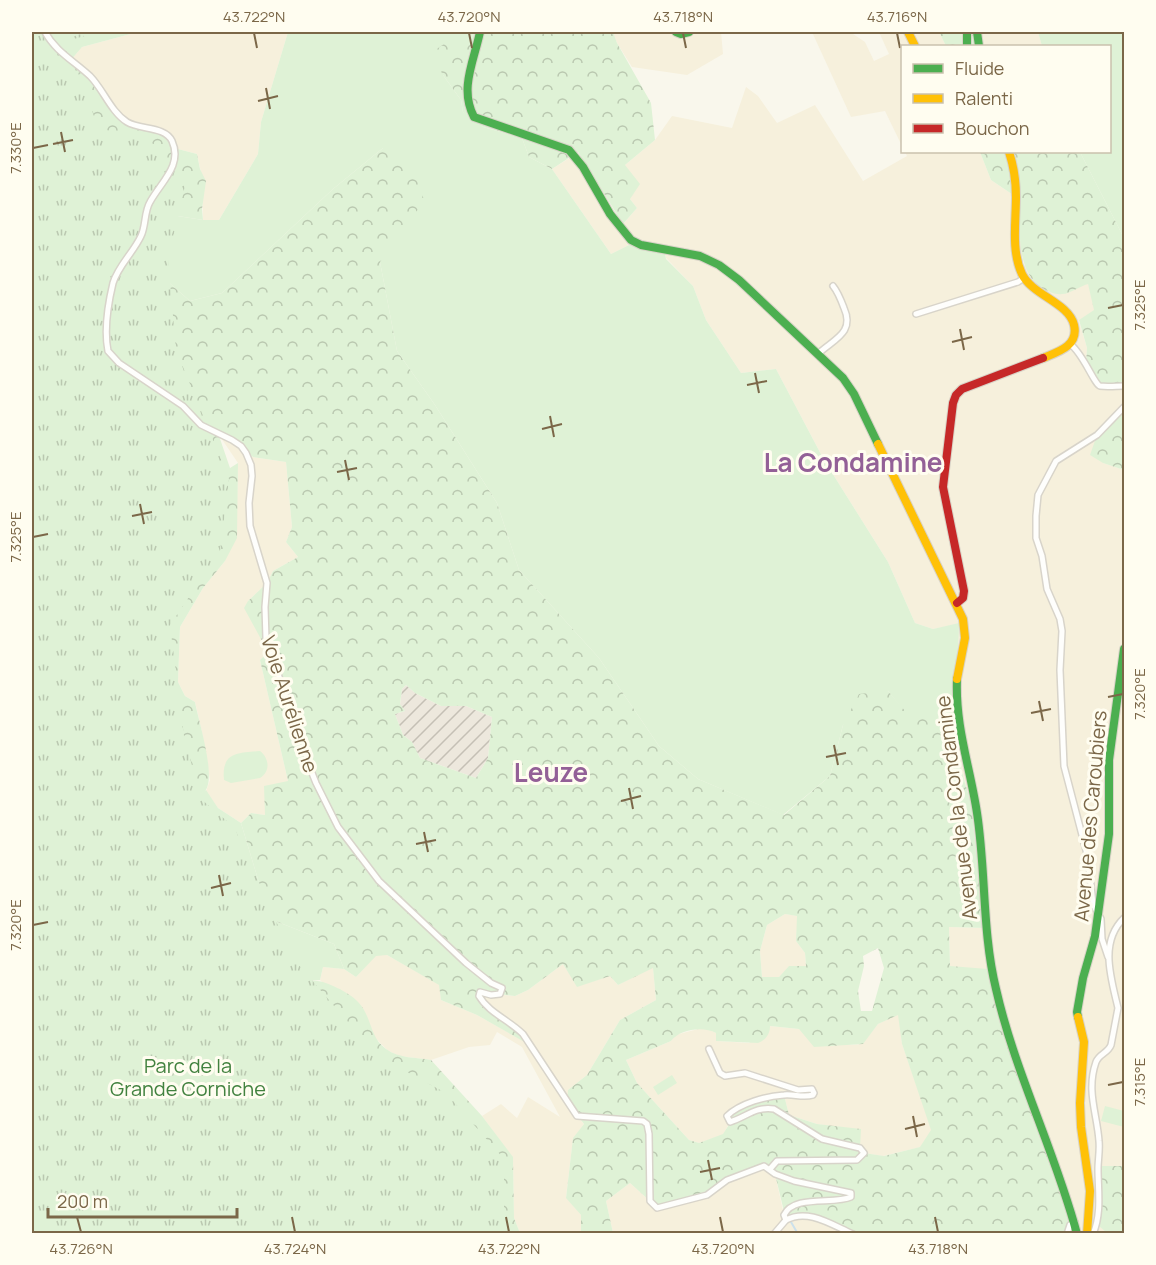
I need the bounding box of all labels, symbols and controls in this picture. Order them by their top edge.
text: 43.722°N [223,6,285,27]
text: 43.720°N [437,6,501,27]
text: 43.718°N [653,6,713,27]
text: 43.716°N [867,6,927,27]
legend [901,45,1111,153]
text: Fluide [955,56,1004,80]
text: Ralenti [955,86,1013,110]
text: Bouchon [955,116,1029,140]
text: 7.330°E [5,122,26,174]
text: 7.325°E [1129,279,1150,331]
district label: La Condamine [764,444,942,480]
text: 7.325°E [5,511,26,563]
street label: Voie Aurélienne [255,632,325,776]
text: 7.320°E [1129,668,1150,720]
street label: Avenue de la Condamine [929,694,983,922]
street label: Avenue des Caroubiers [1067,709,1113,923]
district label: Leuze [514,754,588,790]
text: 7.320°E [5,899,26,951]
park label: Parc de la Grande Corniche [110,1052,266,1102]
text: 7.315°E [1129,1058,1150,1106]
scale bar [48,1181,237,1219]
text: 200 m [57,1189,108,1213]
text: 43.726°N [49,1238,113,1259]
text: 43.724°N [264,1238,326,1259]
text: 43.722°N [478,1238,540,1259]
text: 43.720°N [691,1238,755,1259]
text: 43.718°N [908,1238,968,1259]

